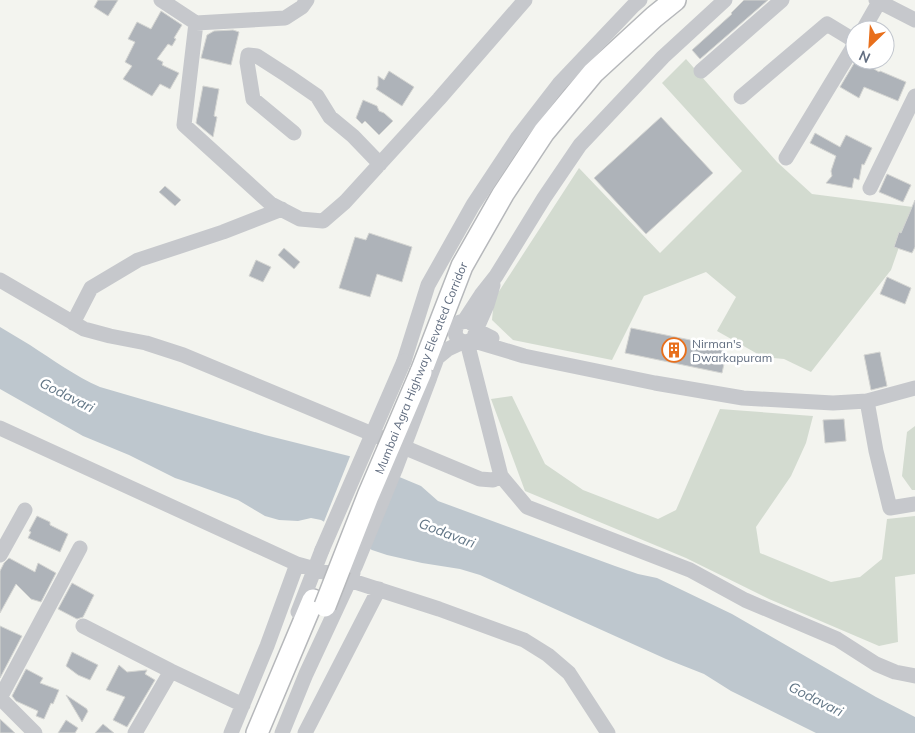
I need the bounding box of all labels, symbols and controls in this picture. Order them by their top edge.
north arrow [845,20,895,70]
text: N [856,46,873,67]
street label: Mumbai Agra Highway Elevated Corridor [371,259,471,476]
place label: Nirman's Dwarkapuram [692,336,772,365]
building icon: Nirman's Dwarkapuram [661,337,687,363]
water label: Godavari [37,374,98,417]
water label: Godavari [416,514,478,552]
water label: Godavari [786,678,847,721]

